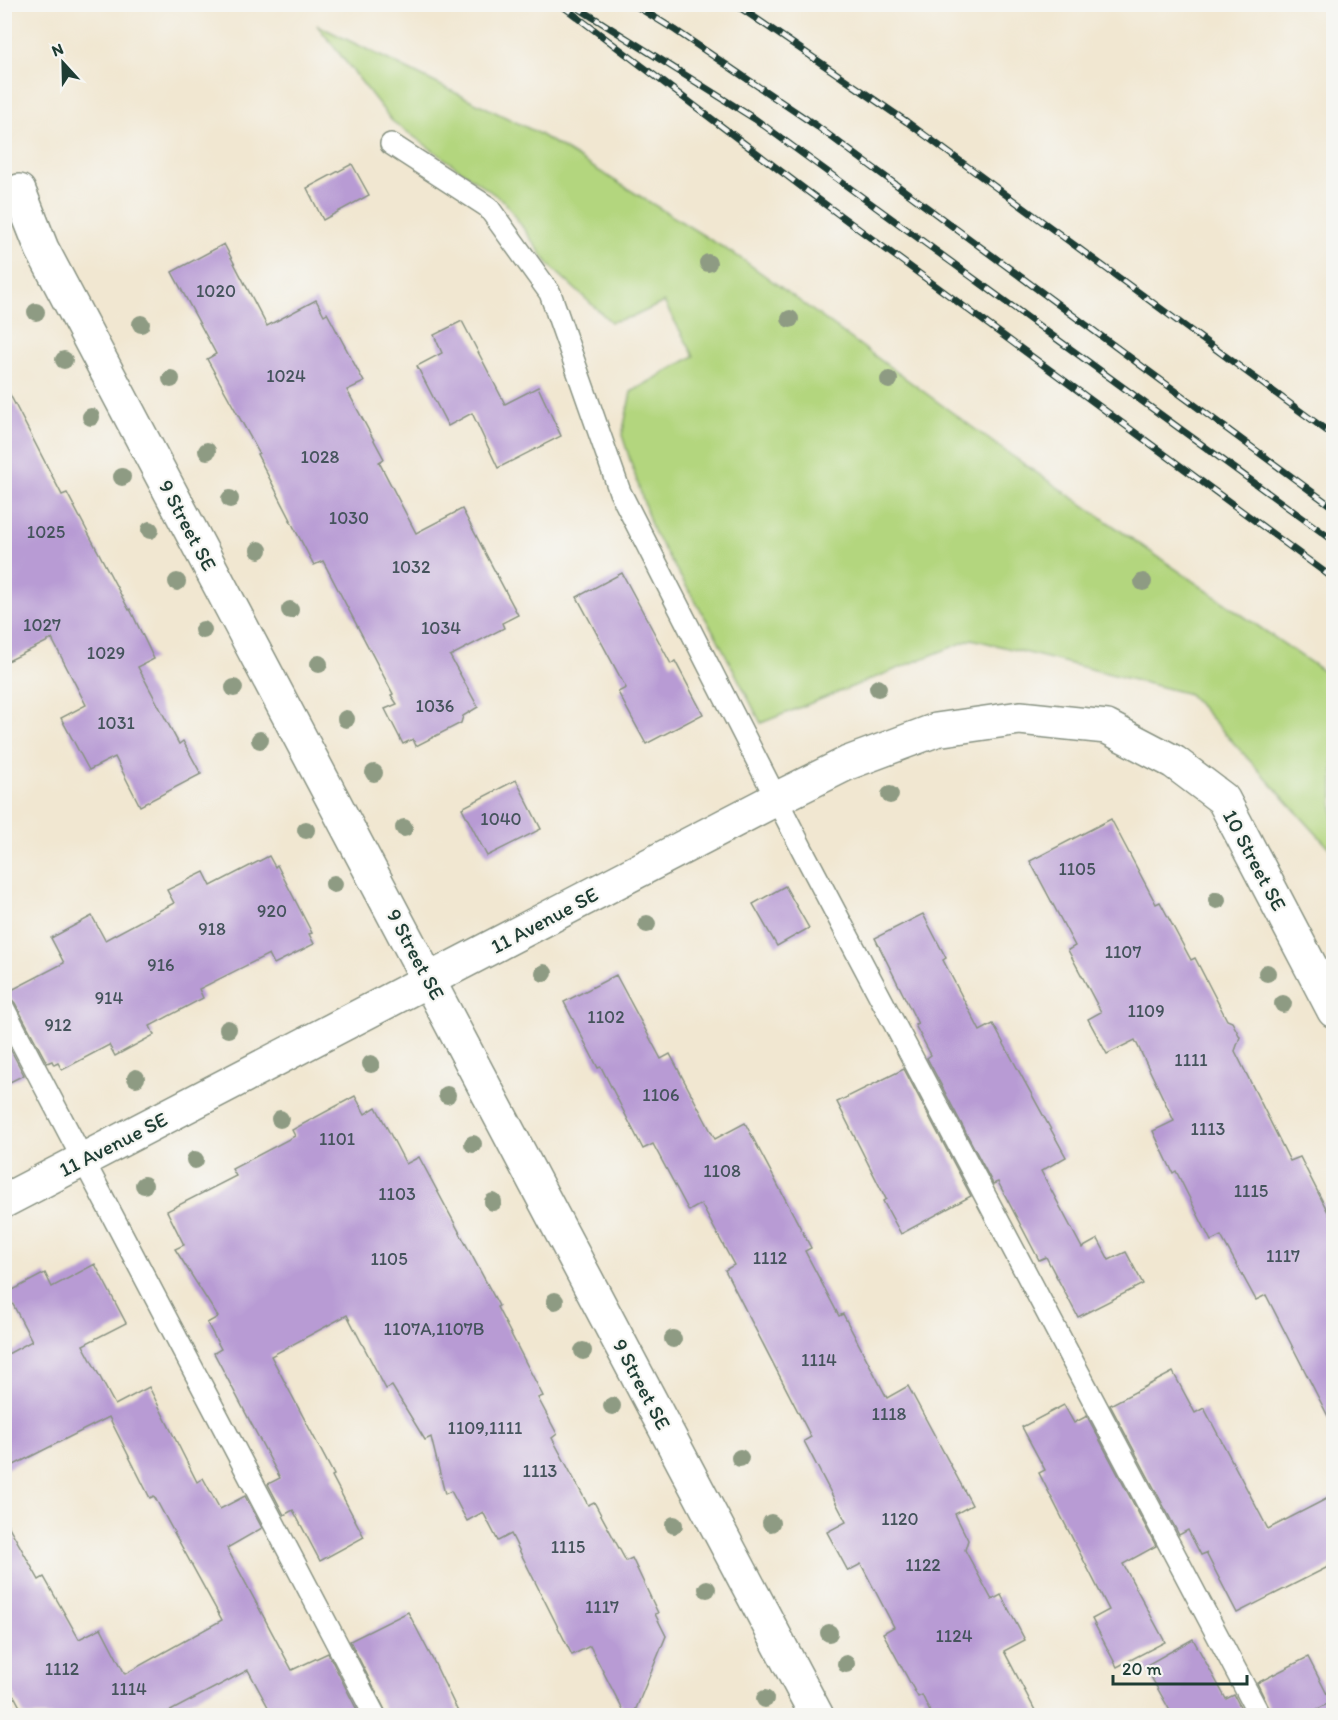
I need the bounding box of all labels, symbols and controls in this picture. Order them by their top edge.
north arrow [33,33,93,93]
text: N [49,39,66,60]
house number: 1020 [196,280,236,302]
house number: 1024 [266,365,306,387]
house number: 1028 [301,446,340,468]
street label: 9 Street SE [154,475,222,575]
house number: 1030 [329,507,369,529]
house number: 1025 [27,521,65,543]
house number: 1032 [392,556,431,578]
house number: 1027 [23,614,61,636]
house number: 1034 [421,617,461,639]
house number: 1029 [87,642,125,664]
house number: 1036 [416,695,454,717]
house number: 1031 [97,712,135,734]
street label: 10 Street SE [1218,805,1292,915]
house number: 1040 [480,808,522,830]
house number: 1105 [1058,858,1096,880]
street label: 11 Avenue SE [486,881,602,959]
house number: 920 [257,900,287,922]
street label: 9 Street SE [382,904,450,1004]
house number: 918 [198,918,226,940]
house number: 1107 [1105,941,1141,963]
house number: 916 [147,954,175,976]
house number: 914 [95,987,123,1009]
house number: 1109 [1127,1000,1165,1022]
house number: 1102 [587,1006,625,1028]
house number: 912 [44,1014,72,1036]
house number: 1111 [1174,1049,1208,1071]
house number: 1106 [642,1084,680,1106]
street label: 11 Avenue SE [55,1106,171,1182]
house number: 1113 [1191,1118,1226,1140]
house number: 1101 [319,1128,355,1150]
house number: 1108 [703,1160,741,1182]
house number: 1115 [1234,1180,1268,1202]
house number: 1103 [378,1183,416,1205]
house number: 1117 [1266,1245,1300,1267]
house number: 1112 [753,1247,788,1269]
house number: 1105 [370,1248,408,1270]
house number: 1107A,1107B [384,1318,484,1340]
street label: 9 Street SE [608,1334,676,1434]
house number: 1114 [801,1349,837,1371]
house number: 1118 [872,1403,907,1425]
house number: 1109,1111 [448,1417,522,1439]
house number: 1113 [523,1460,558,1482]
house number: 1120 [881,1508,919,1530]
house number: 1115 [551,1536,585,1558]
house number: 1122 [905,1554,941,1576]
house number: 1117 [585,1596,619,1618]
house number: 1124 [936,1625,973,1647]
scale bar [1113,1648,1246,1686]
house number: 1112 [45,1658,80,1680]
text: 20 m [1122,1658,1162,1680]
house number: 1114 [111,1678,147,1700]

